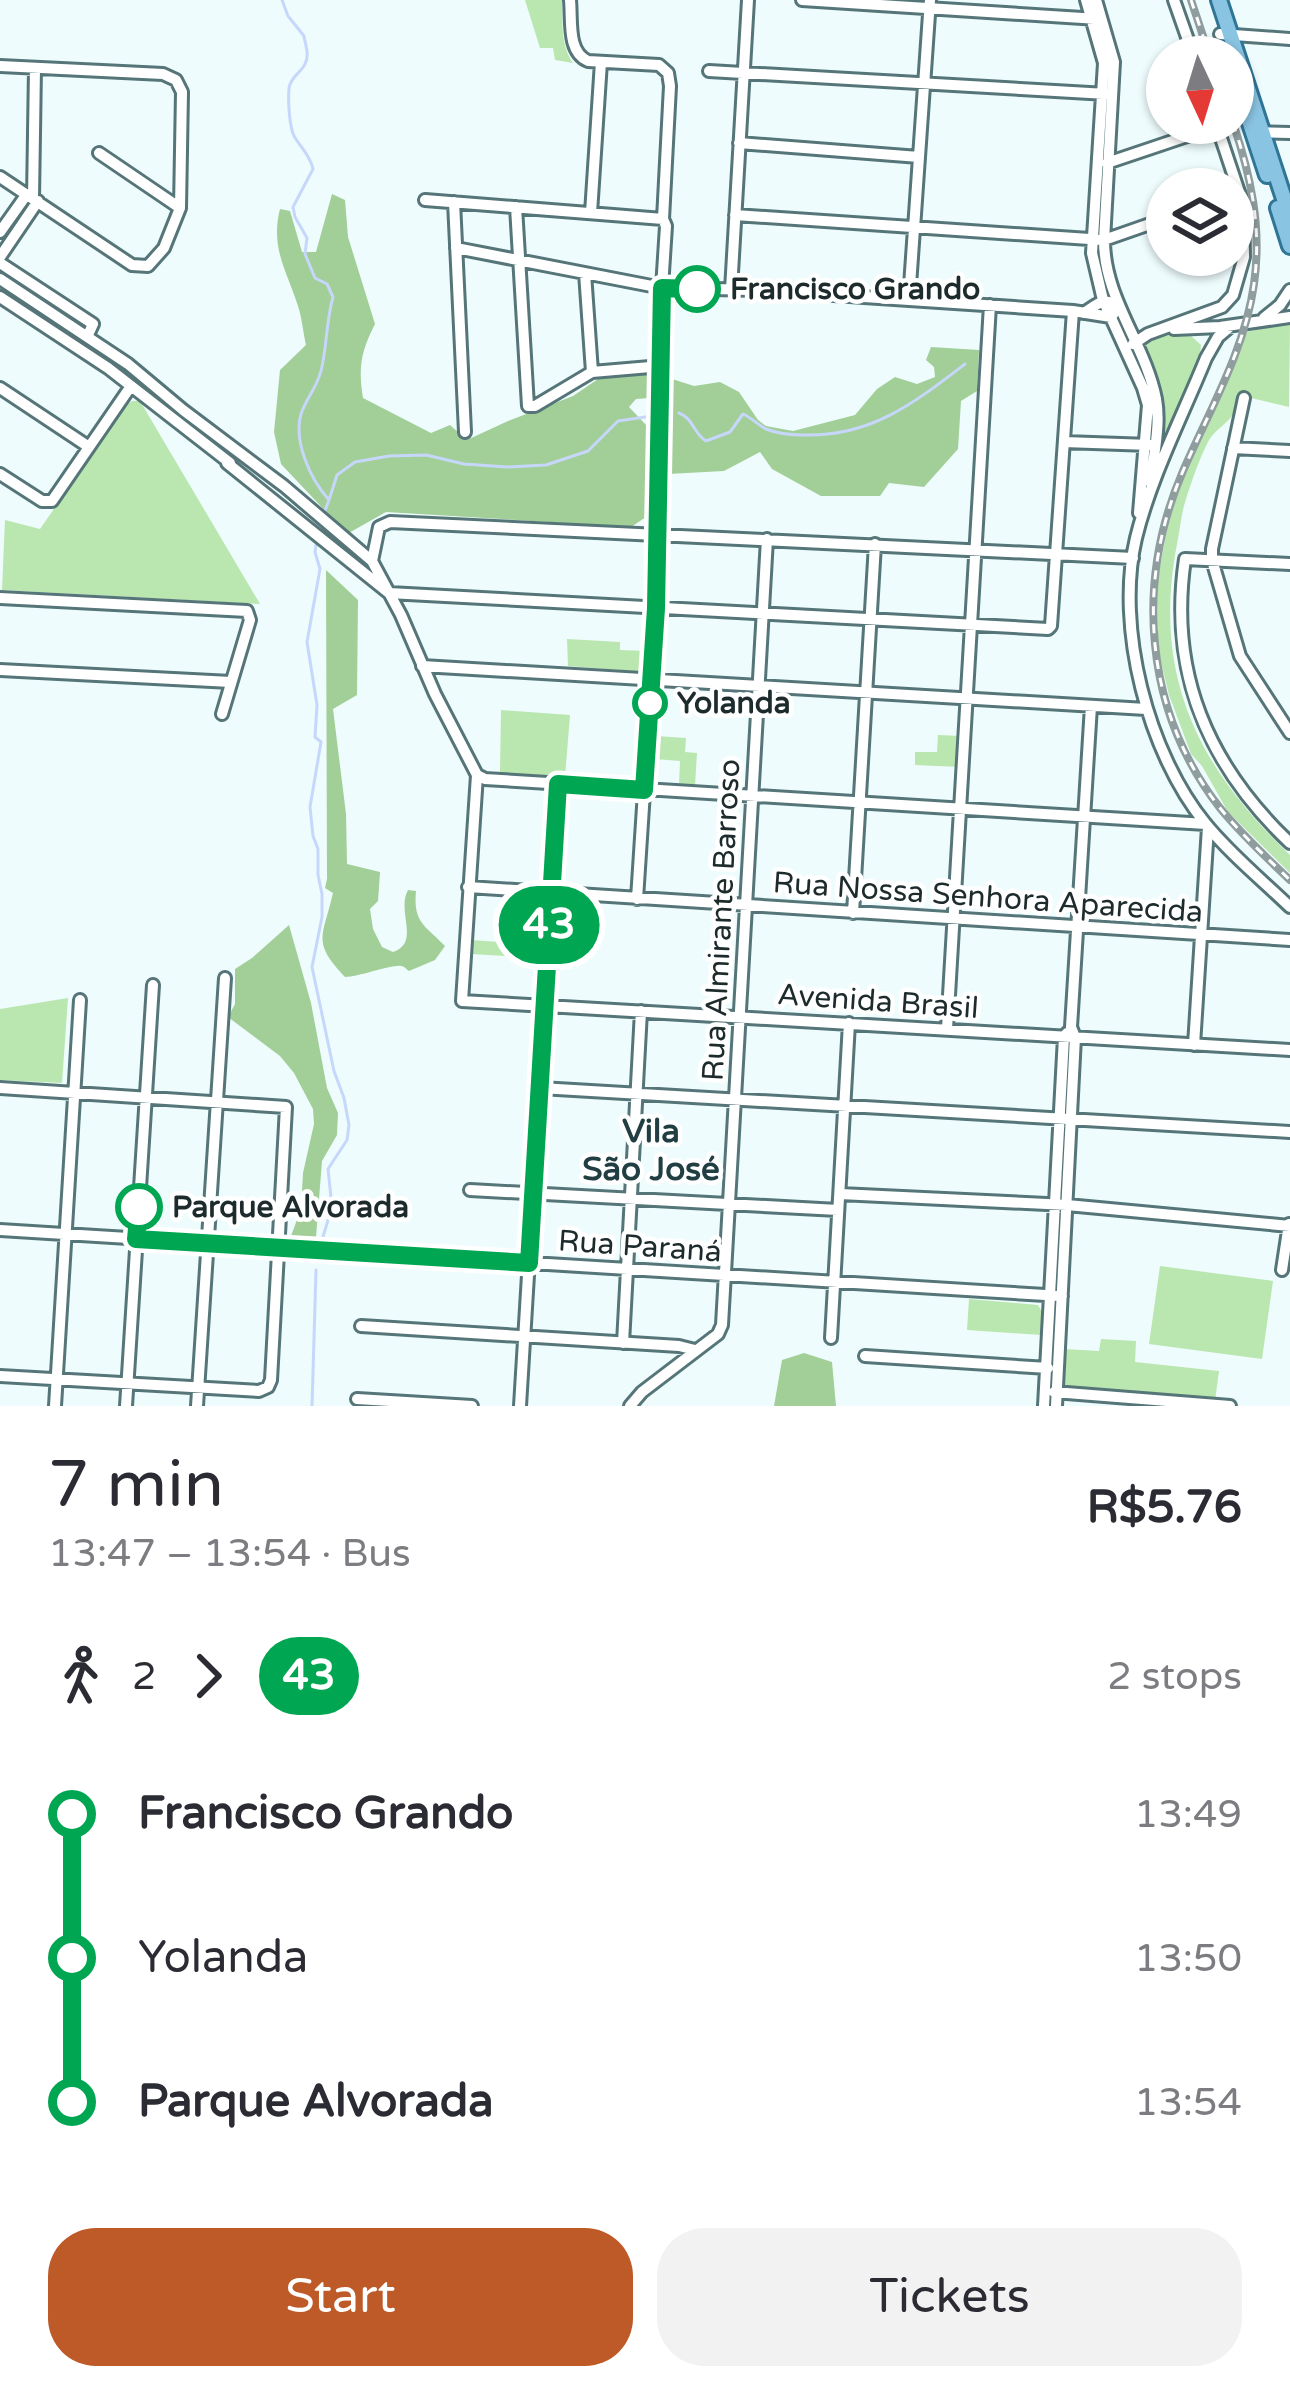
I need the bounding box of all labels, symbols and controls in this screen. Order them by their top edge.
north arrow [1146,36,1254,144]
map controls [1146,36,1254,276]
button: layers [1146,168,1254,276]
marker: Francisco Grando [675,267,719,311]
place label: Francisco Grando [730,271,980,308]
place label: Yolanda [677,685,791,722]
marker: Yolanda [634,687,666,719]
street label: Rua Almirante Barroso [695,758,748,1082]
street label: Rua Nossa Senhora Aparecida [772,864,1204,931]
line badge: 43 [495,886,603,964]
text: 43 [523,899,575,950]
street label: Avenida Brasil [776,976,980,1027]
district label: Vila São José [582,1112,720,1189]
marker: Parque Alvorada [117,1185,161,1229]
place label: Parque Alvorada [172,1189,409,1226]
street label: Rua Paraná [557,1222,723,1271]
text: 7 min [48,1445,224,1525]
text: R$5.76 [1087,1481,1242,1535]
text: 13:47 – 13:54 · Bus [48,1530,411,1577]
icon: walk [48,1643,114,1709]
icon: forward [175,1643,241,1709]
text: 43 [283,1650,335,1701]
text: 2 [132,1653,157,1700]
text: 2 stops [1107,1653,1242,1700]
text: Francisco Grando [138,1787,513,1841]
text: 13:49 [1134,1791,1242,1838]
text: Yolanda [138,1931,308,1985]
text: 13:50 [1134,1935,1242,1982]
text: Parque Alvorada [138,2075,494,2129]
text: 13:54 [1134,2079,1242,2126]
button: Start [48,2228,633,2366]
button: Tickets [657,2228,1242,2366]

